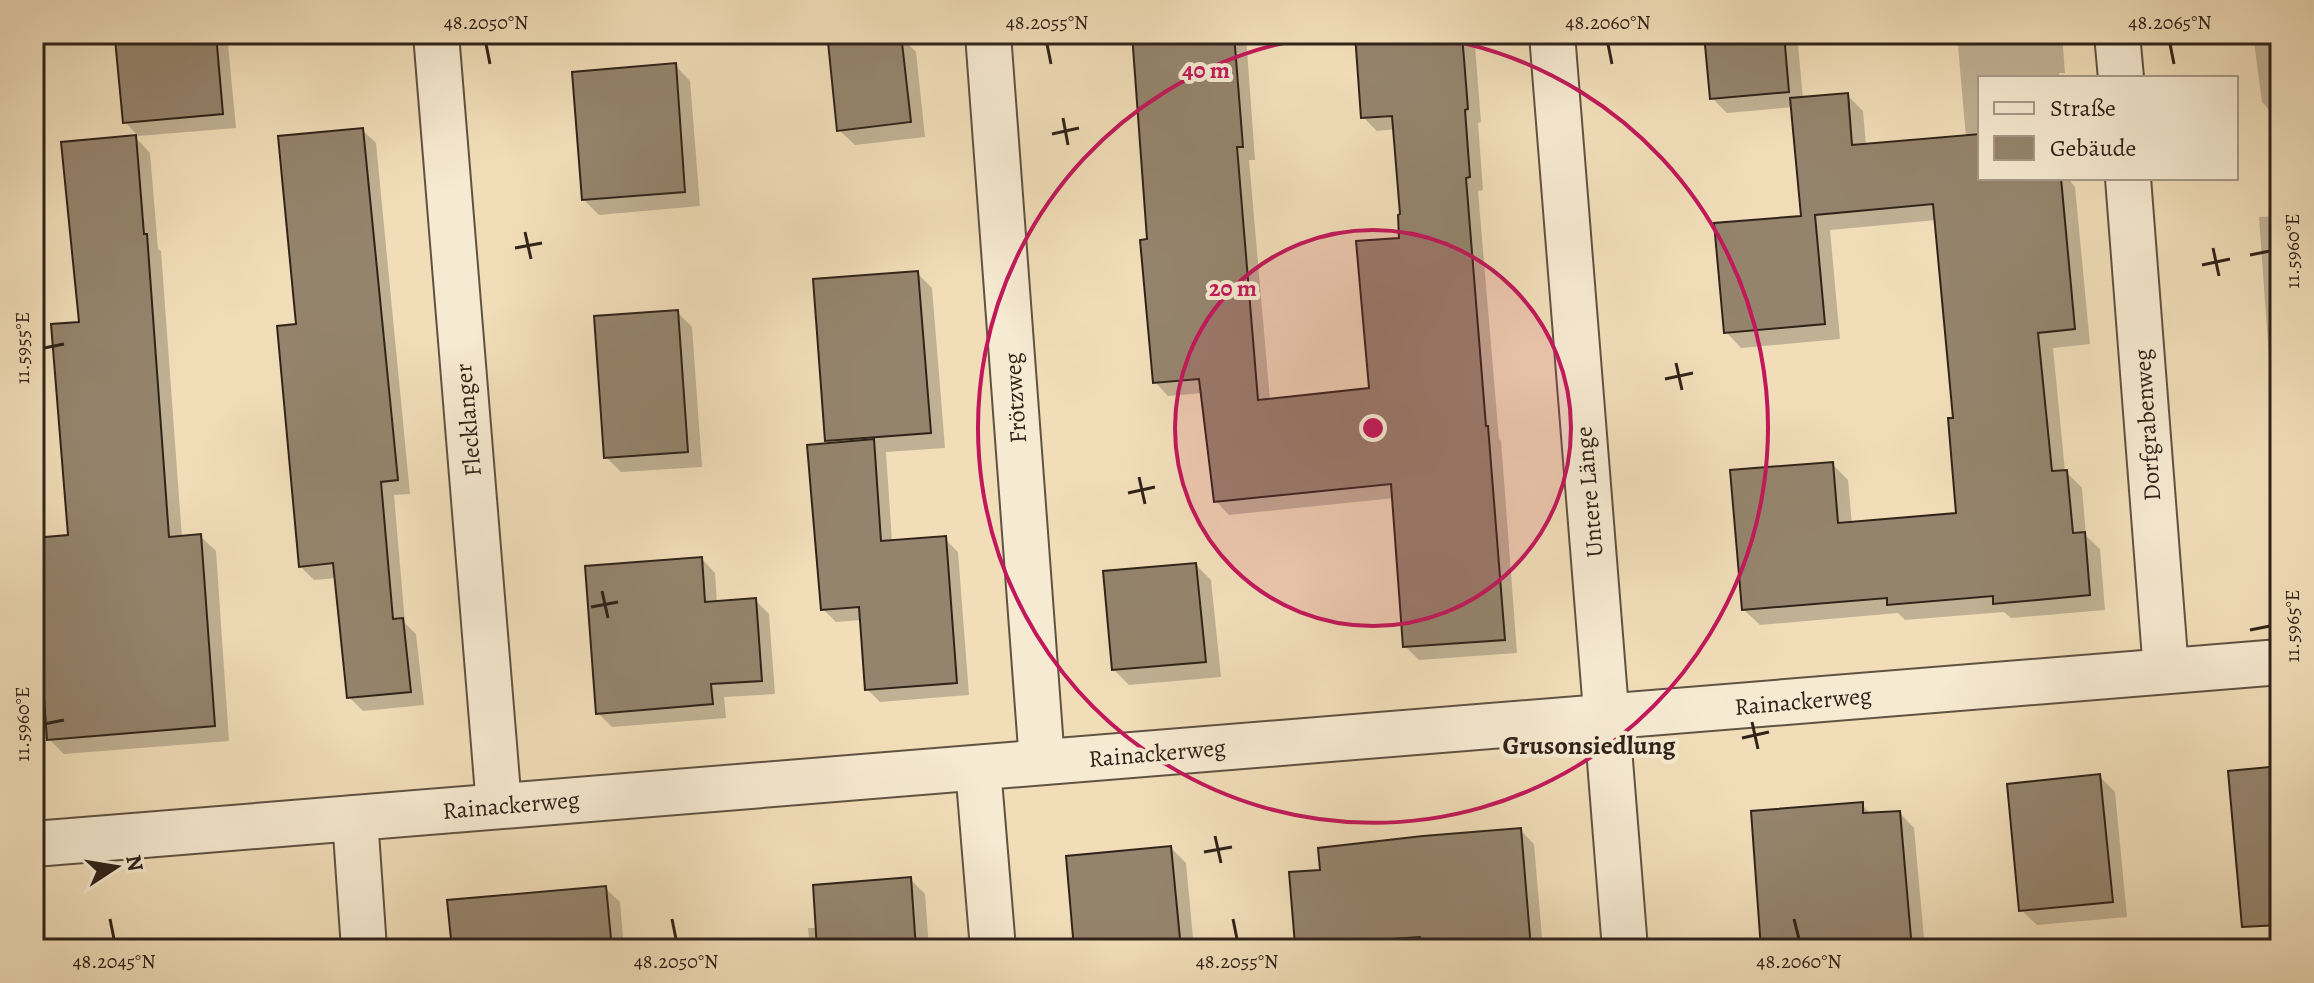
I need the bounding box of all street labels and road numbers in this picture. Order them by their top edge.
street label: Dorfgrabenweg [2126,348,2168,502]
street label: Frötzweg [996,352,1034,444]
street label: Flecklanger [447,362,489,478]
street label: Untere Länge [1567,425,1611,559]
street label: Rainackerweg [1733,679,1873,723]
street label: Rainackerweg [1087,731,1227,775]
street label: Rainackerweg [441,783,581,827]

